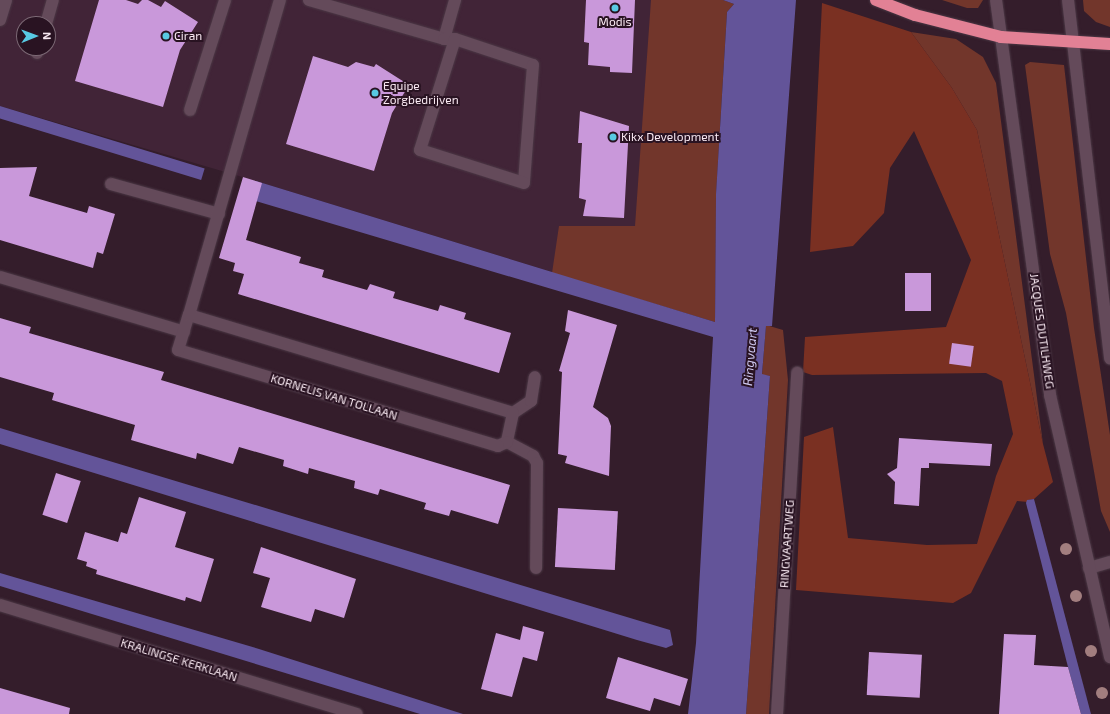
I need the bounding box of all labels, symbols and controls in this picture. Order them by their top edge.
marker: Modis [610,3,620,13]
place label: Modis [598,15,632,29]
north arrow [16,16,56,56]
place label: Ciran [174,29,202,43]
marker: Ciran [161,31,171,41]
text: N [41,32,54,40]
place label: Equipe Zorgbedrijven [383,79,459,107]
marker: Equipe Zorgbedrijven [370,88,380,98]
place label: Kikx Development [621,130,719,144]
marker: Kikx Development [608,132,618,142]
street label: JACQUES DUTILHWEG [1027,272,1057,390]
water label: Ringvaart [740,327,760,387]
street label: KORNELIS VAN TOLLAAN [269,371,399,423]
street label: RINGVAARTWEG [777,500,797,588]
street label: KRALINGSE KERKLAAN [119,635,239,685]

